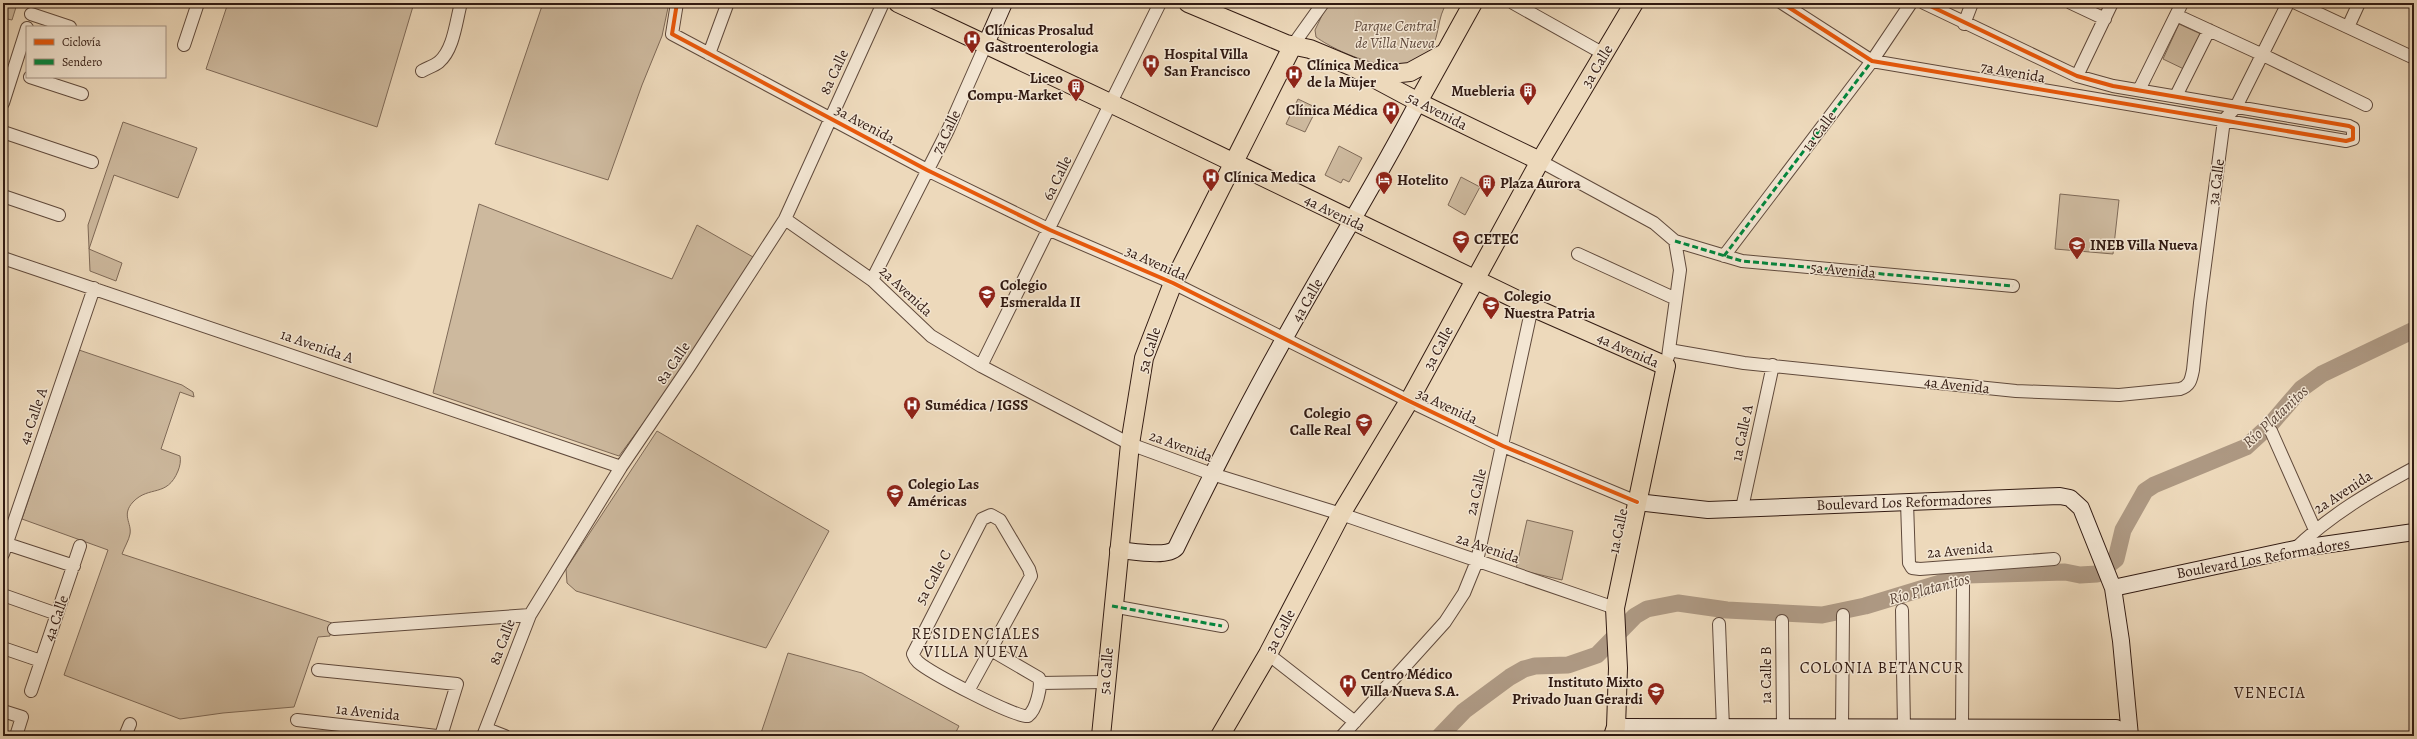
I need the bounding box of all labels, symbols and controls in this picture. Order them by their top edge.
park label: Parque Central de Villa Nueva [1354,16,1437,53]
place label: Clínicas Prosalud Gastroenterologia [985,20,1100,57]
legend [26,26,166,78]
hospital icon: Clínicas Prosalud Gastroenterologia [962,29,982,54]
text: Ciclovía [62,34,101,50]
street label: 3a Calle [1576,41,1618,91]
place label: Hospital Villa San Francisco [1164,44,1251,81]
street label: 8a Calle [815,46,853,98]
hospital icon: Hospital Villa San Francisco [1141,53,1161,78]
text: Sendero [62,54,102,70]
place label: Clínica Medica de la Mujer [1307,55,1400,92]
street label: 7a Avenida [1979,56,2047,88]
hospital icon: Clínica Medica de la Mujer [1284,64,1304,89]
place label: Liceo Compu-Market [967,68,1063,105]
building icon: Liceo Compu-Market [1066,77,1086,102]
place label: Muebleria [1451,81,1516,101]
building icon: Muebleria [1518,81,1538,106]
street label: 5a Avenida [1403,87,1471,135]
street label: 3a Avenida [831,100,899,148]
place label: Clínica Médica [1286,100,1379,120]
hospital icon: Clínica Médica [1381,100,1401,125]
street label: 7a Calle [927,106,965,157]
street label: 1a Calle [1797,107,1841,155]
street label: 6a Calle [1038,152,1076,204]
street label: 3a Calle [2203,157,2229,206]
hospital icon: Clínica Medica [1201,167,1221,192]
place label: Clínica Medica [1224,167,1317,187]
hotel icon: Hotelito [1374,170,1394,195]
place label: Hotelito [1397,170,1449,190]
building icon: Plaza Aurora [1477,173,1497,198]
place label: Plaza Aurora [1500,173,1582,193]
street label: 4a Avenida [1301,190,1369,236]
school or university icon: CETEC [1451,229,1471,254]
place label: CETEC [1474,229,1519,249]
school or university icon: INEB Villa Nueva [2067,235,2087,260]
place label: INEB Villa Nueva [2090,235,2199,255]
street label: 3a Avenida [1122,241,1190,285]
street label: 5a Avenida [1809,257,1877,283]
street label: 2a Avenida [875,261,937,321]
street label: 4a Calle [1287,274,1328,325]
place label: Colegio Esmeralda II [1000,275,1081,312]
school or university icon: Colegio Esmeralda II [977,284,997,309]
place label: Colegio Nuestra Patria [1504,286,1596,323]
school or university icon: Colegio Nuestra Patria [1481,295,1501,320]
street label: 3a Calle [1418,322,1458,373]
street label: 1a Avenida A [278,324,356,368]
street label: 5a Calle [1133,324,1165,375]
street label: 4a Avenida [1594,327,1662,373]
street label: 8a Calle [651,337,695,388]
street label: 4a Avenida [1923,372,1991,398]
water label: Río Platanitos [2238,380,2314,453]
street label: 3a Avenida [1413,383,1481,429]
street label: 4a Calle A [14,385,52,447]
hospital icon: Sumédica / IGSS [902,395,922,420]
place label: Sumédica / IGSS [925,395,1028,415]
place label: Colegio Calle Real [1290,403,1351,440]
street label: 1a Calle A [1726,403,1758,463]
school or university icon: Colegio Calle Real [1354,412,1374,437]
street label: 2a Avenida [1146,425,1216,467]
street label: 2a Calle [1461,466,1491,517]
street label: 2a Avenida [2310,466,2376,518]
place label: Colegio Las Américas [907,474,979,511]
school or university icon: Colegio Las Américas [885,483,905,508]
street label: Boulevard Los Reformadores [1816,489,1992,515]
street label: 1a Calle [1603,506,1633,555]
street label: 2a Avenida [1453,528,1523,568]
street label: Boulevard Los Reformadores [2175,533,2351,583]
street label: 2a Avenida [1926,537,1994,563]
street label: 5a Calle C [910,546,956,608]
water label: Río Platanitos [1886,567,1973,610]
street label: 4a Calle [39,592,73,644]
street label: 3a Calle [1260,605,1300,656]
street label: 8a Calle [484,616,520,668]
district label: RESIDENCIALES VILLA NUEVA [911,623,1041,663]
street label: 1a Calle B [1756,646,1776,704]
street label: 5a Calle [1094,647,1118,695]
district label: COLONIA BETANCUR [1800,657,1964,679]
place label: Centro Médico Villa Nueva S.A. [1360,664,1459,701]
place label: Instituto Mixto Privado Juan Gerardi [1512,672,1644,709]
hospital icon: Centro Médico Villa Nueva S.A. [1338,673,1358,698]
school or university icon: Instituto Mixto Privado Juan Gerardi [1646,681,1666,706]
district label: VENECIA [2233,682,2306,704]
street label: 1a Avenida [335,699,401,725]

